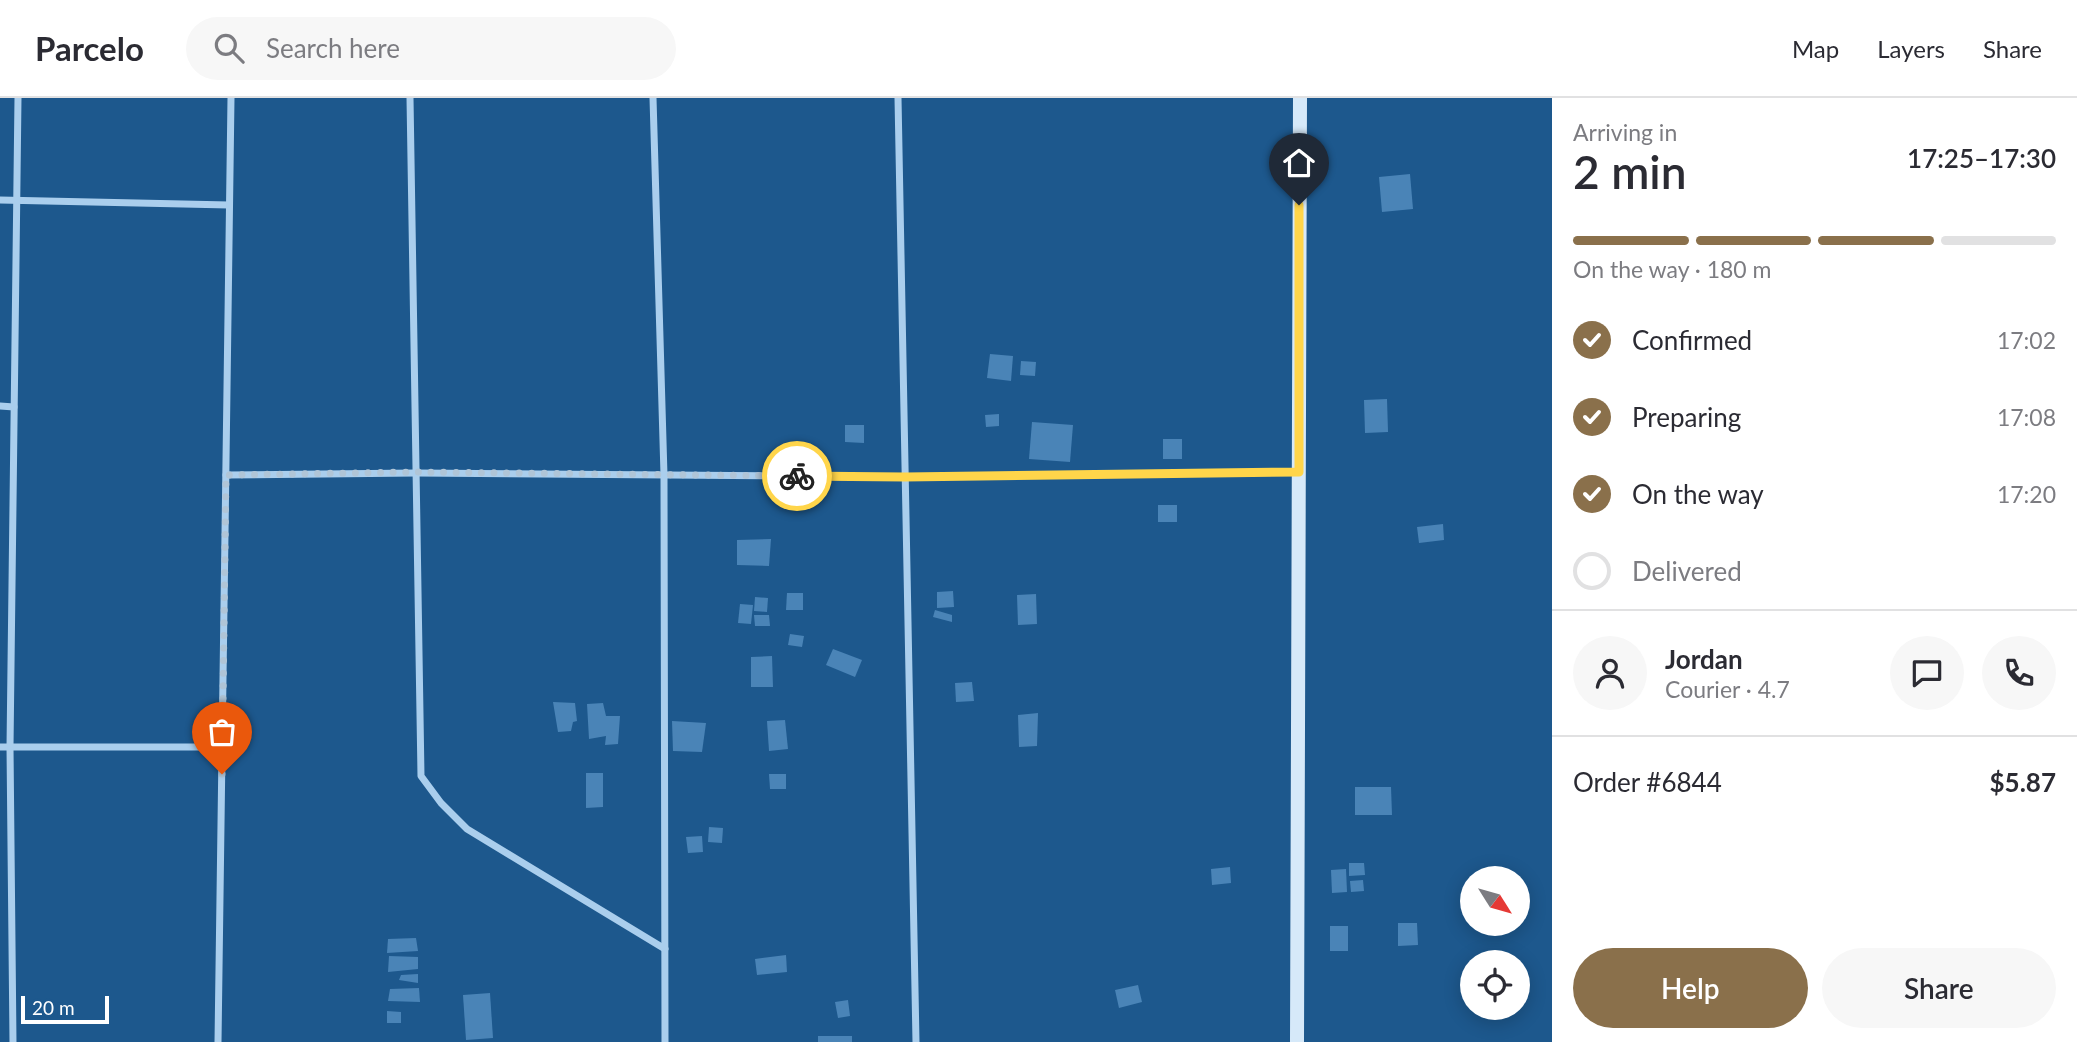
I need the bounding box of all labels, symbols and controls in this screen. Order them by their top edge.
search box [186,17,676,80]
text: Parcelo [35,28,144,68]
icon: search [210,29,248,67]
text: Search here [266,32,400,64]
text: Map [1792,34,1839,63]
text: Layers [1877,34,1945,63]
text: Share [1983,34,2042,63]
text: Arriving in [1573,118,1677,146]
pin [1269,133,1329,205]
text: 17:25–17:30 [1907,142,2056,174]
icon: home [1280,144,1318,182]
text: 2 min [1573,144,1687,199]
text: On the way · 180 m [1573,255,1772,283]
icon: check [1573,321,1611,359]
text: Confirmed [1632,324,1752,356]
text: 17:02 [1997,326,2056,354]
icon: check [1573,398,1611,436]
text: Preparing [1632,401,1741,433]
text: 17:08 [1997,403,2056,431]
courier [762,441,832,511]
icon: bike [778,457,816,495]
icon: check [1573,475,1611,513]
text: On the way [1632,478,1764,510]
text: 17:20 [1997,480,2056,508]
text: Delivered [1632,555,1742,587]
button: person [1573,636,1647,710]
button: chat [1890,636,1964,710]
button: phone [1982,636,2056,710]
text: Jordan [1665,643,1743,675]
text: Courier · 4.7 [1665,675,1790,703]
pin [192,702,252,774]
icon: bag [203,713,241,751]
text: Order #6844 [1573,766,1722,798]
text: $5.87 [1990,766,2056,798]
north arrow [1460,866,1530,936]
map controls [1460,866,1530,1020]
button: Help [1573,948,1808,1028]
button: Share [1822,948,2056,1028]
button: locate [1460,950,1530,1020]
scale bar [21,993,108,1025]
text: 20 m [32,996,75,1019]

